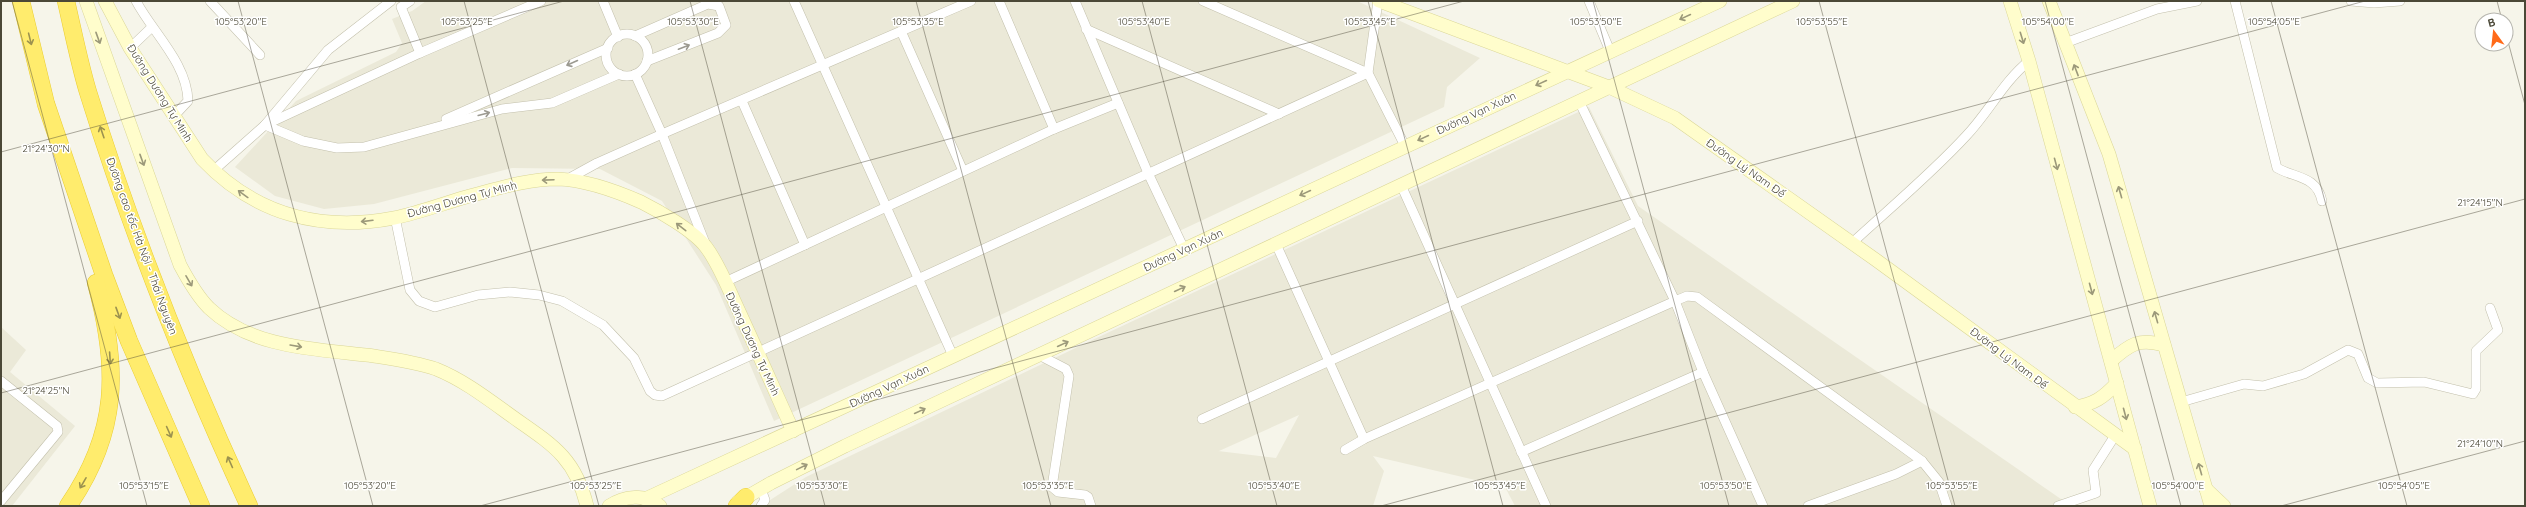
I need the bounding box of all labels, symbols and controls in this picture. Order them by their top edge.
north arrow [2474,12,2514,52]
one-way arrow [1679,14,1691,21]
text: 105°53'20"E [215,15,267,28]
text: 105°53'25"E [441,15,493,28]
text: 105°53'30"E [667,15,719,28]
text: 105°53'35"E [892,15,944,28]
text: 105°53'40"E [1118,15,1170,28]
text: 105°53'45"E [1344,15,1396,28]
text: 105°53'50"E [1570,15,1622,28]
text: 105°53'55"E [1796,15,1848,28]
text: 105°54'00"E [2022,15,2075,28]
text: 105°54'05"E [2248,15,2300,28]
text: B [2486,15,2497,30]
one-way arrow [27,32,35,45]
one-way arrow [94,32,102,44]
one-way arrow [2019,32,2026,45]
street label: Đường Dương Tự Minh [124,41,196,145]
one-way arrow [677,42,689,50]
one-way arrow [567,60,579,68]
one-way arrow [2071,64,2079,76]
one-way arrow [1536,80,1548,87]
street label: Đường Vạn Xuân [1434,88,1518,138]
one-way arrow [478,109,491,117]
one-way arrow [98,126,105,139]
one-way arrow [1418,135,1430,142]
street label: Đường Lý Nam Đế [1704,135,1788,201]
text: 21°24'30"N [22,142,70,155]
one-way arrow [139,154,147,166]
street label: Đường cao tốc Hà Nội - Thái Nguyên [103,155,181,337]
one-way arrow [2053,157,2061,170]
one-way arrow [542,176,555,184]
street label: Đường Dương Tự Minh [406,178,518,220]
one-way arrow [2116,186,2123,199]
one-way arrow [238,189,249,198]
one-way arrow [1300,190,1312,197]
text: 21°24'15"N [2457,196,2503,209]
one-way arrow [361,218,374,225]
one-way arrow [676,223,687,231]
street label: Đường Vạn Xuân [1141,225,1225,275]
one-way arrow [186,275,194,287]
one-way arrow [2088,282,2095,295]
one-way arrow [1174,285,1186,292]
street label: Đường Dương Tự Minh [723,290,783,398]
one-way arrow [115,306,122,319]
one-way arrow [2152,311,2159,324]
street label: Đường Lý Nam Đế [1967,324,2051,392]
one-way arrow [1056,340,1068,347]
one-way arrow [289,342,302,350]
one-way arrow [106,351,114,364]
street label: Đường Vạn Xuân [847,361,931,411]
text: 21°24'25"N [22,384,70,397]
one-way arrow [913,407,925,414]
one-way arrow [2122,407,2130,420]
one-way arrow [166,426,173,438]
text: 21°24'10"N [2457,437,2503,450]
one-way arrow [225,457,233,469]
one-way arrow [2196,462,2203,475]
one-way arrow [796,463,808,470]
one-way arrow [79,477,87,489]
text: 105°53'15"E [119,479,169,492]
text: 105°53'20"E [344,479,396,492]
text: 105°53'25"E [570,479,622,492]
text: 105°53'30"E [796,479,848,492]
text: 105°53'35"E [1022,479,1074,492]
text: 105°53'40"E [1248,479,1300,492]
text: 105°53'45"E [1474,479,1526,492]
text: 105°53'50"E [1700,479,1752,492]
text: 105°53'55"E [1926,479,1978,492]
text: 105°54'00"E [2152,479,2205,492]
text: 105°54'05"E [2378,479,2430,492]

